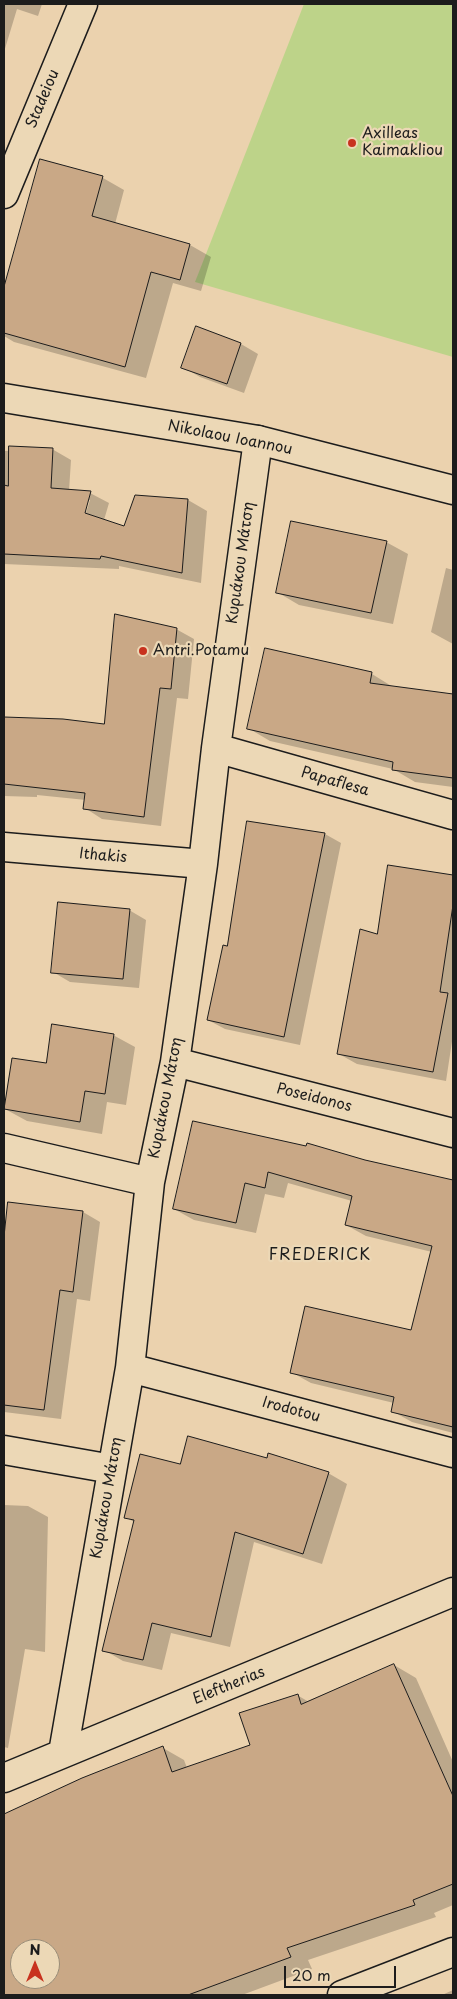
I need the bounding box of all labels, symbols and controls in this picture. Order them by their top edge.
street label: Stadeiou [23,67,63,131]
place label: Axilleas Kaimakliou [362,125,443,160]
marker: Axilleas Kaimakliou [346,137,358,149]
street label: Nikolaou Ioannou [166,417,294,459]
street label: Κυριάκου Μάτση [224,501,258,625]
place label: Antri.Potamu [153,642,249,660]
marker: Antri.Potamu [137,645,149,657]
street label: Papaflesa [299,764,371,800]
street label: Ithakis [78,845,128,867]
street label: Κυριάκου Μάτση [145,1036,187,1160]
street label: Poseidonos [275,1080,353,1116]
district label: FREDERICK [268,1246,372,1266]
street label: Irodotou [260,1394,322,1426]
street label: Κυριάκου Μάτση [87,1436,127,1560]
street label: Eleftherias [190,1663,268,1709]
north arrow [10,1939,60,1989]
text: N [29,1939,41,1960]
scale bar [287,1956,400,1988]
text: 20 m [292,1963,331,1986]

